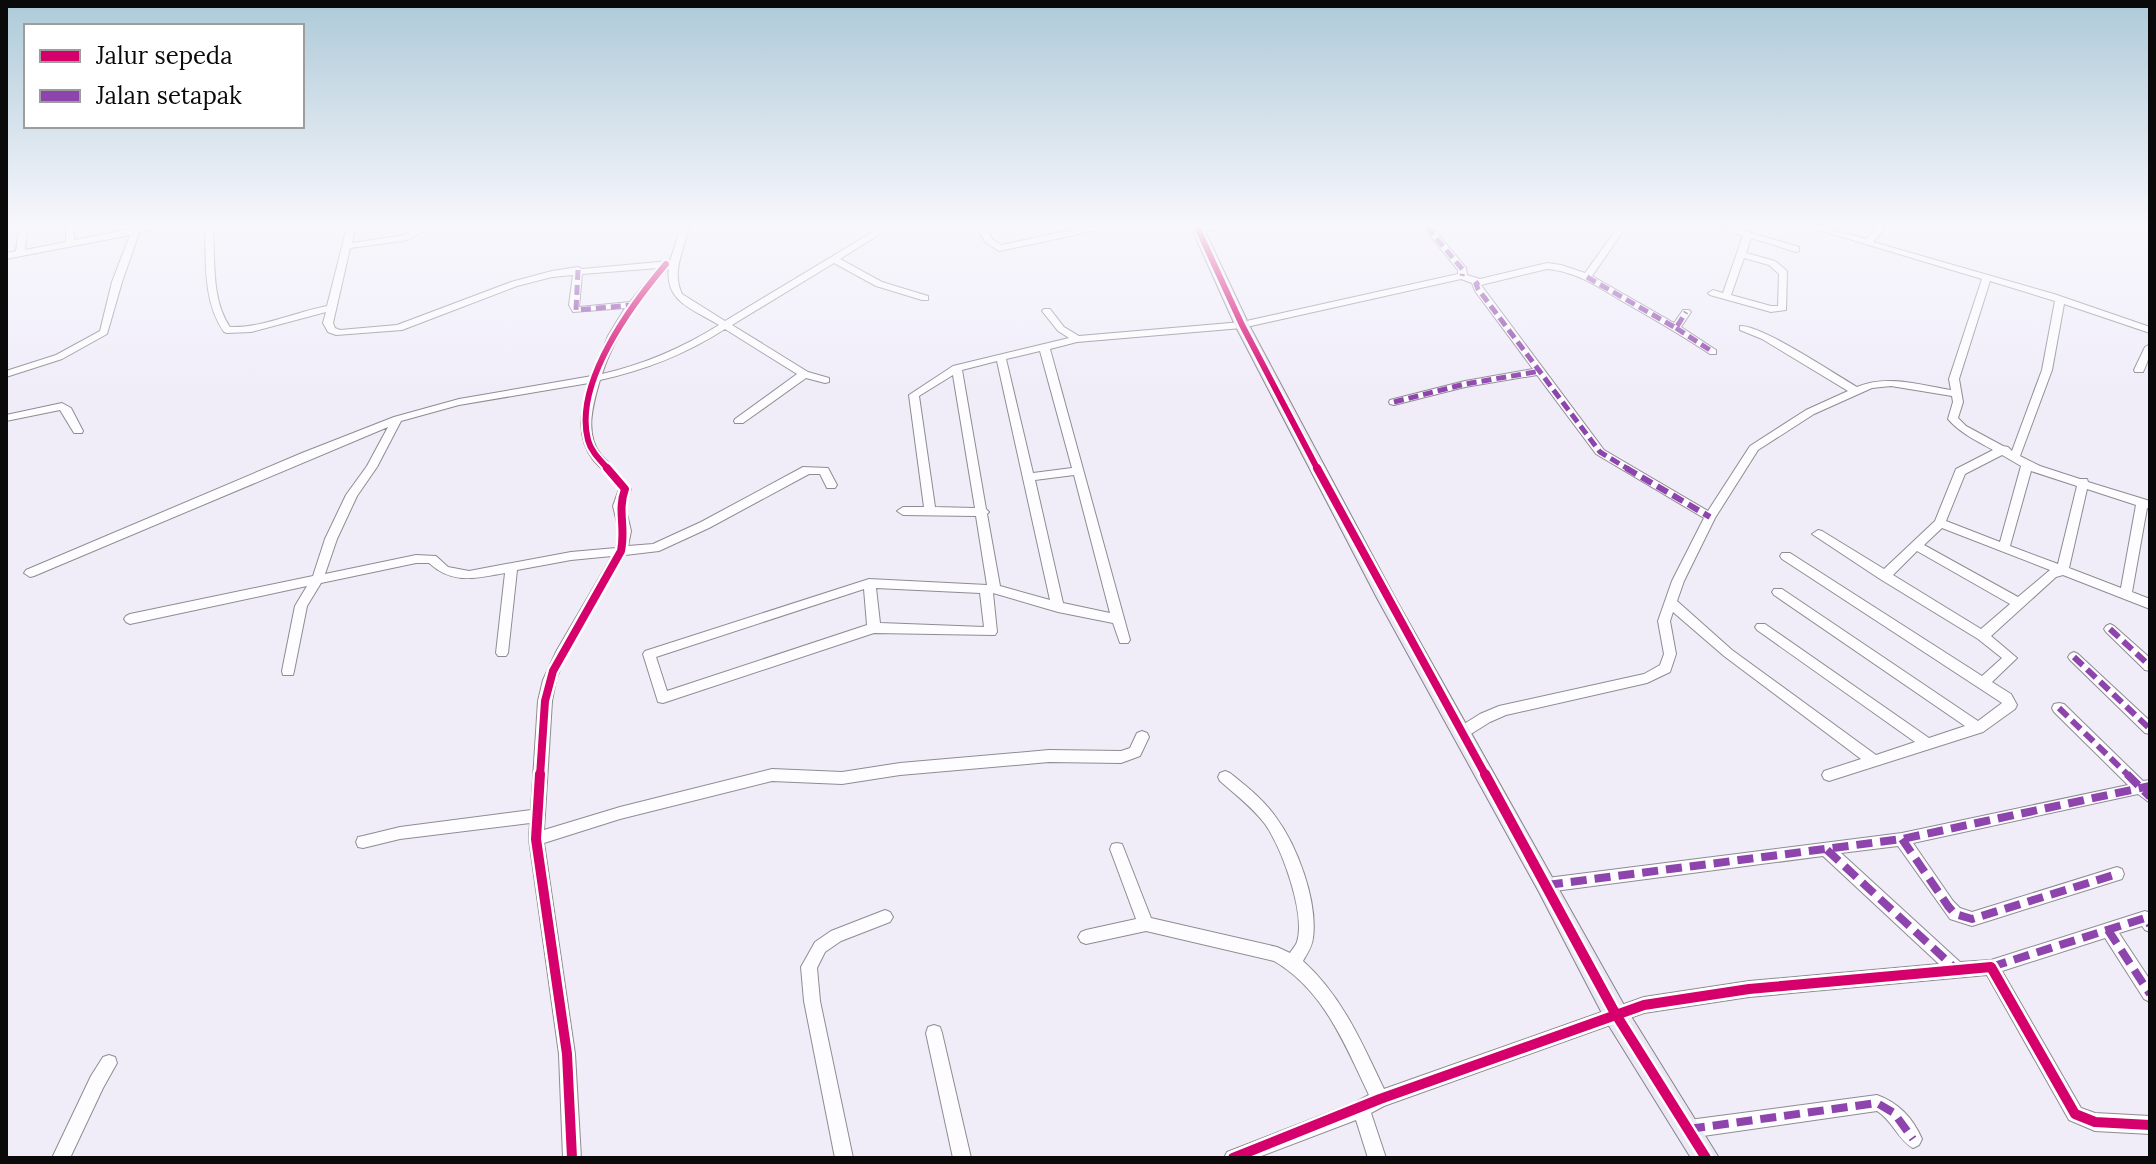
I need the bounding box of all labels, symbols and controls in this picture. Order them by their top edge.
legend [24,24,304,128]
text: Jalur sepeda [95,40,233,71]
text: Jalan setapak [95,80,242,111]

